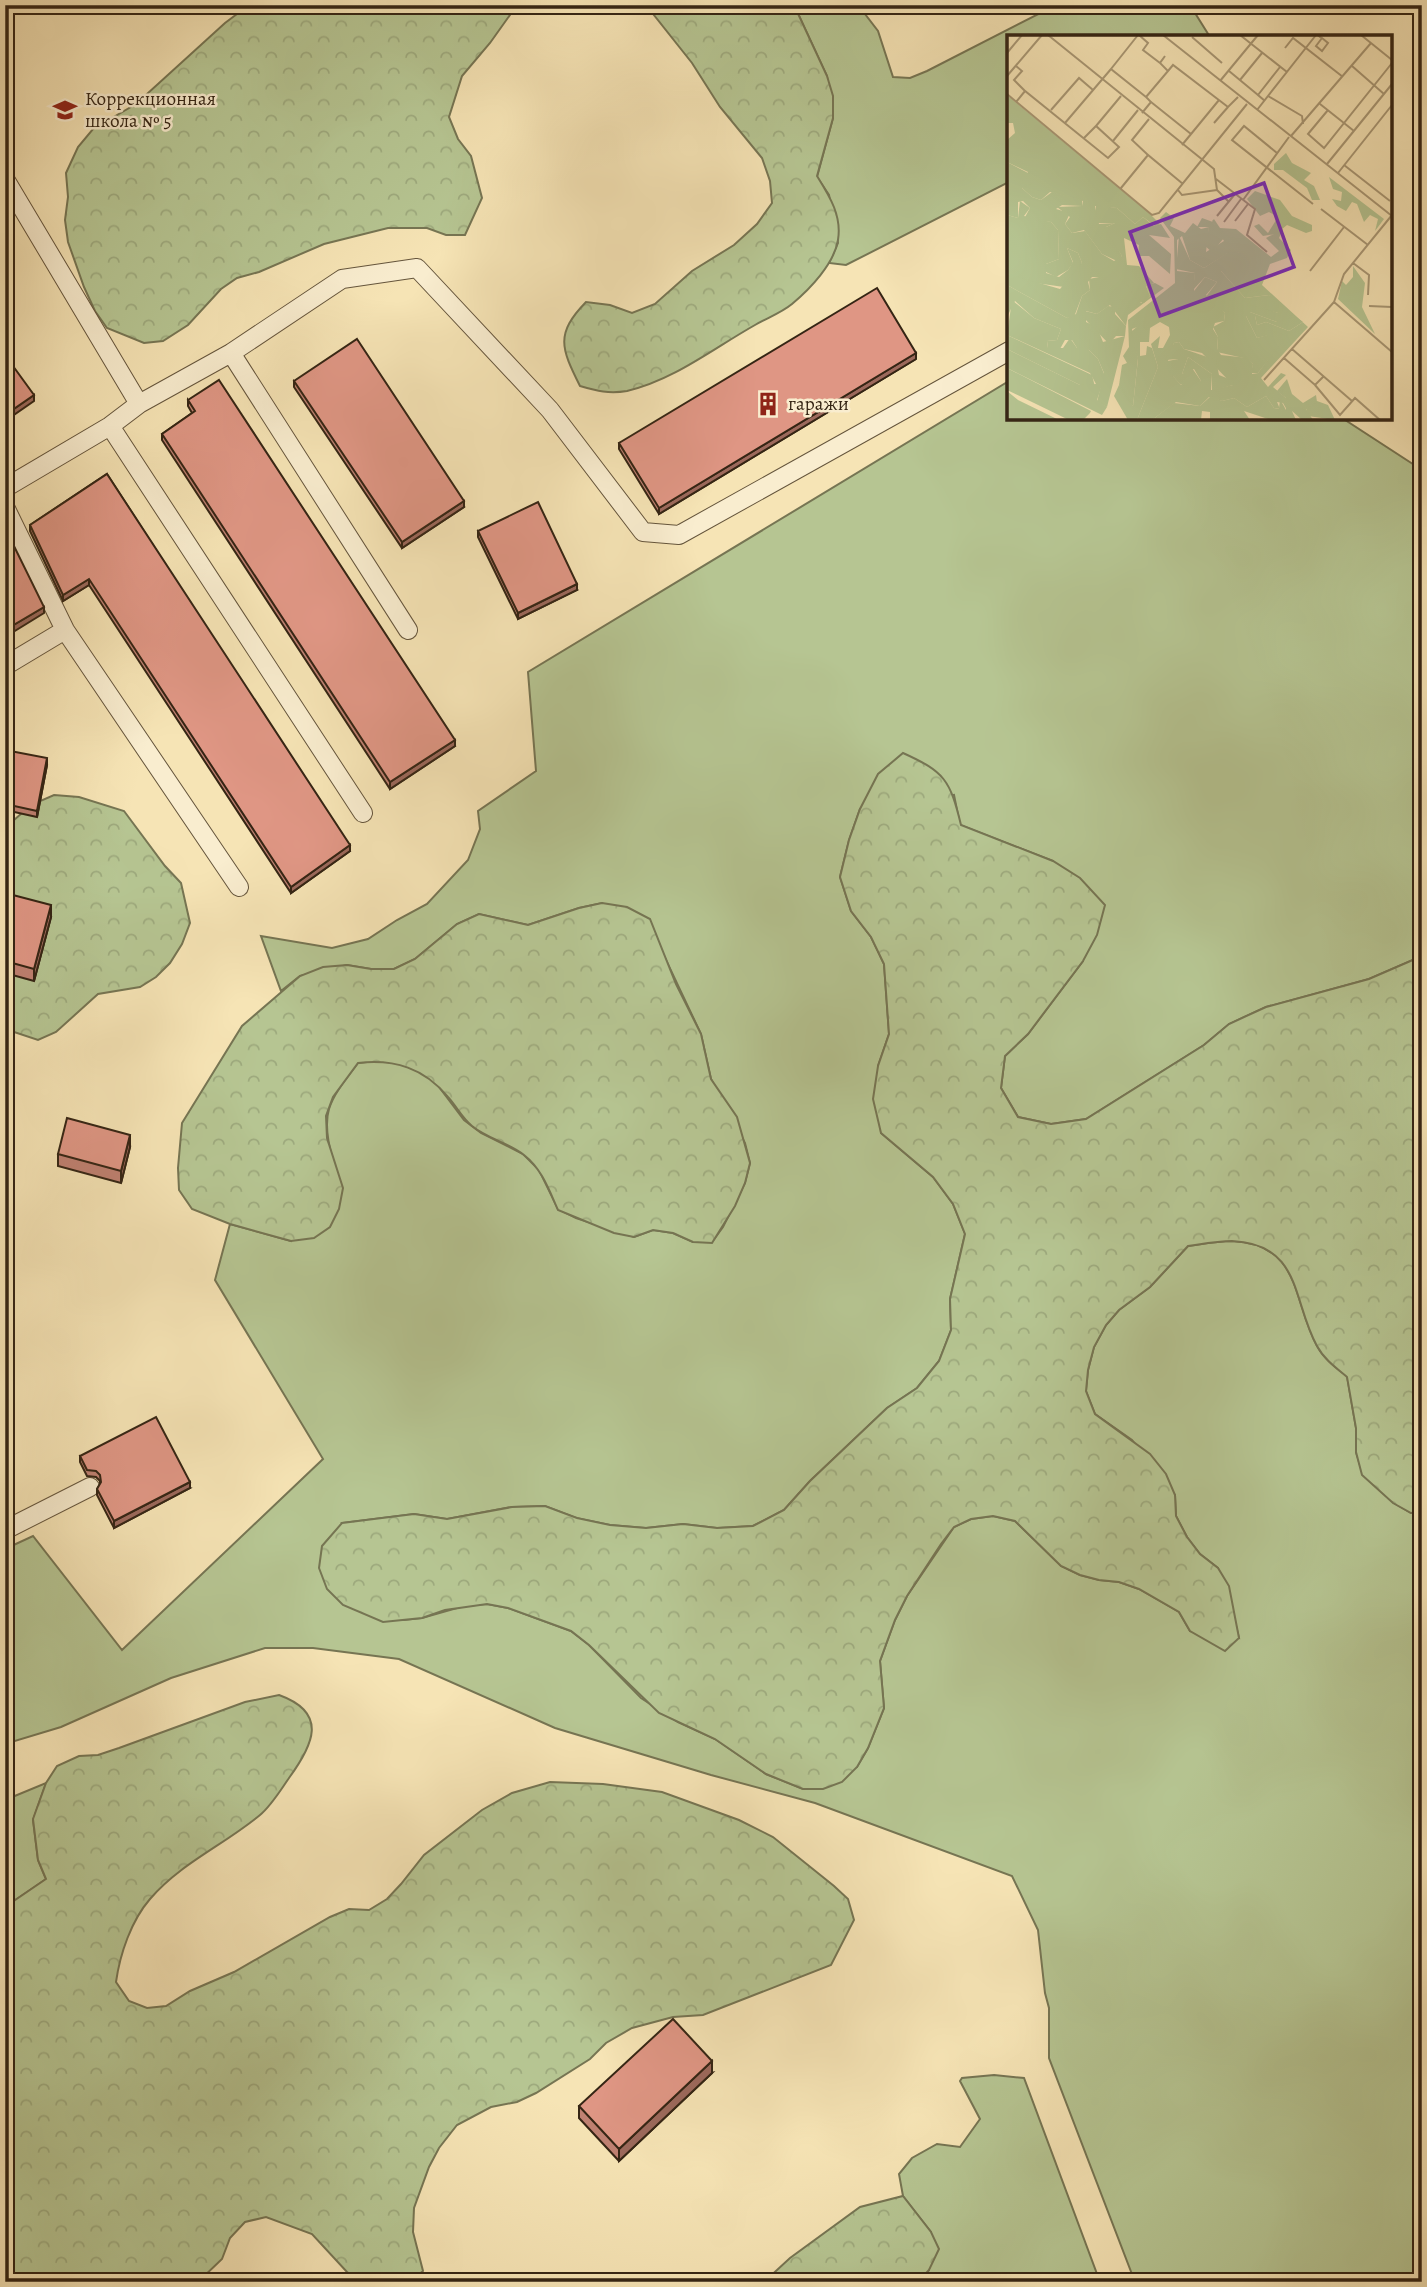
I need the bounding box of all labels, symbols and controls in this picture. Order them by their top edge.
inset map [1007,35,1392,420]
place label: Коррекционная школа № 5 [85,86,216,134]
school or university icon: Коррекционная школа № 5 [51,96,79,124]
building icon: гаражи [754,390,782,418]
place label: гаражи [788,391,849,417]

